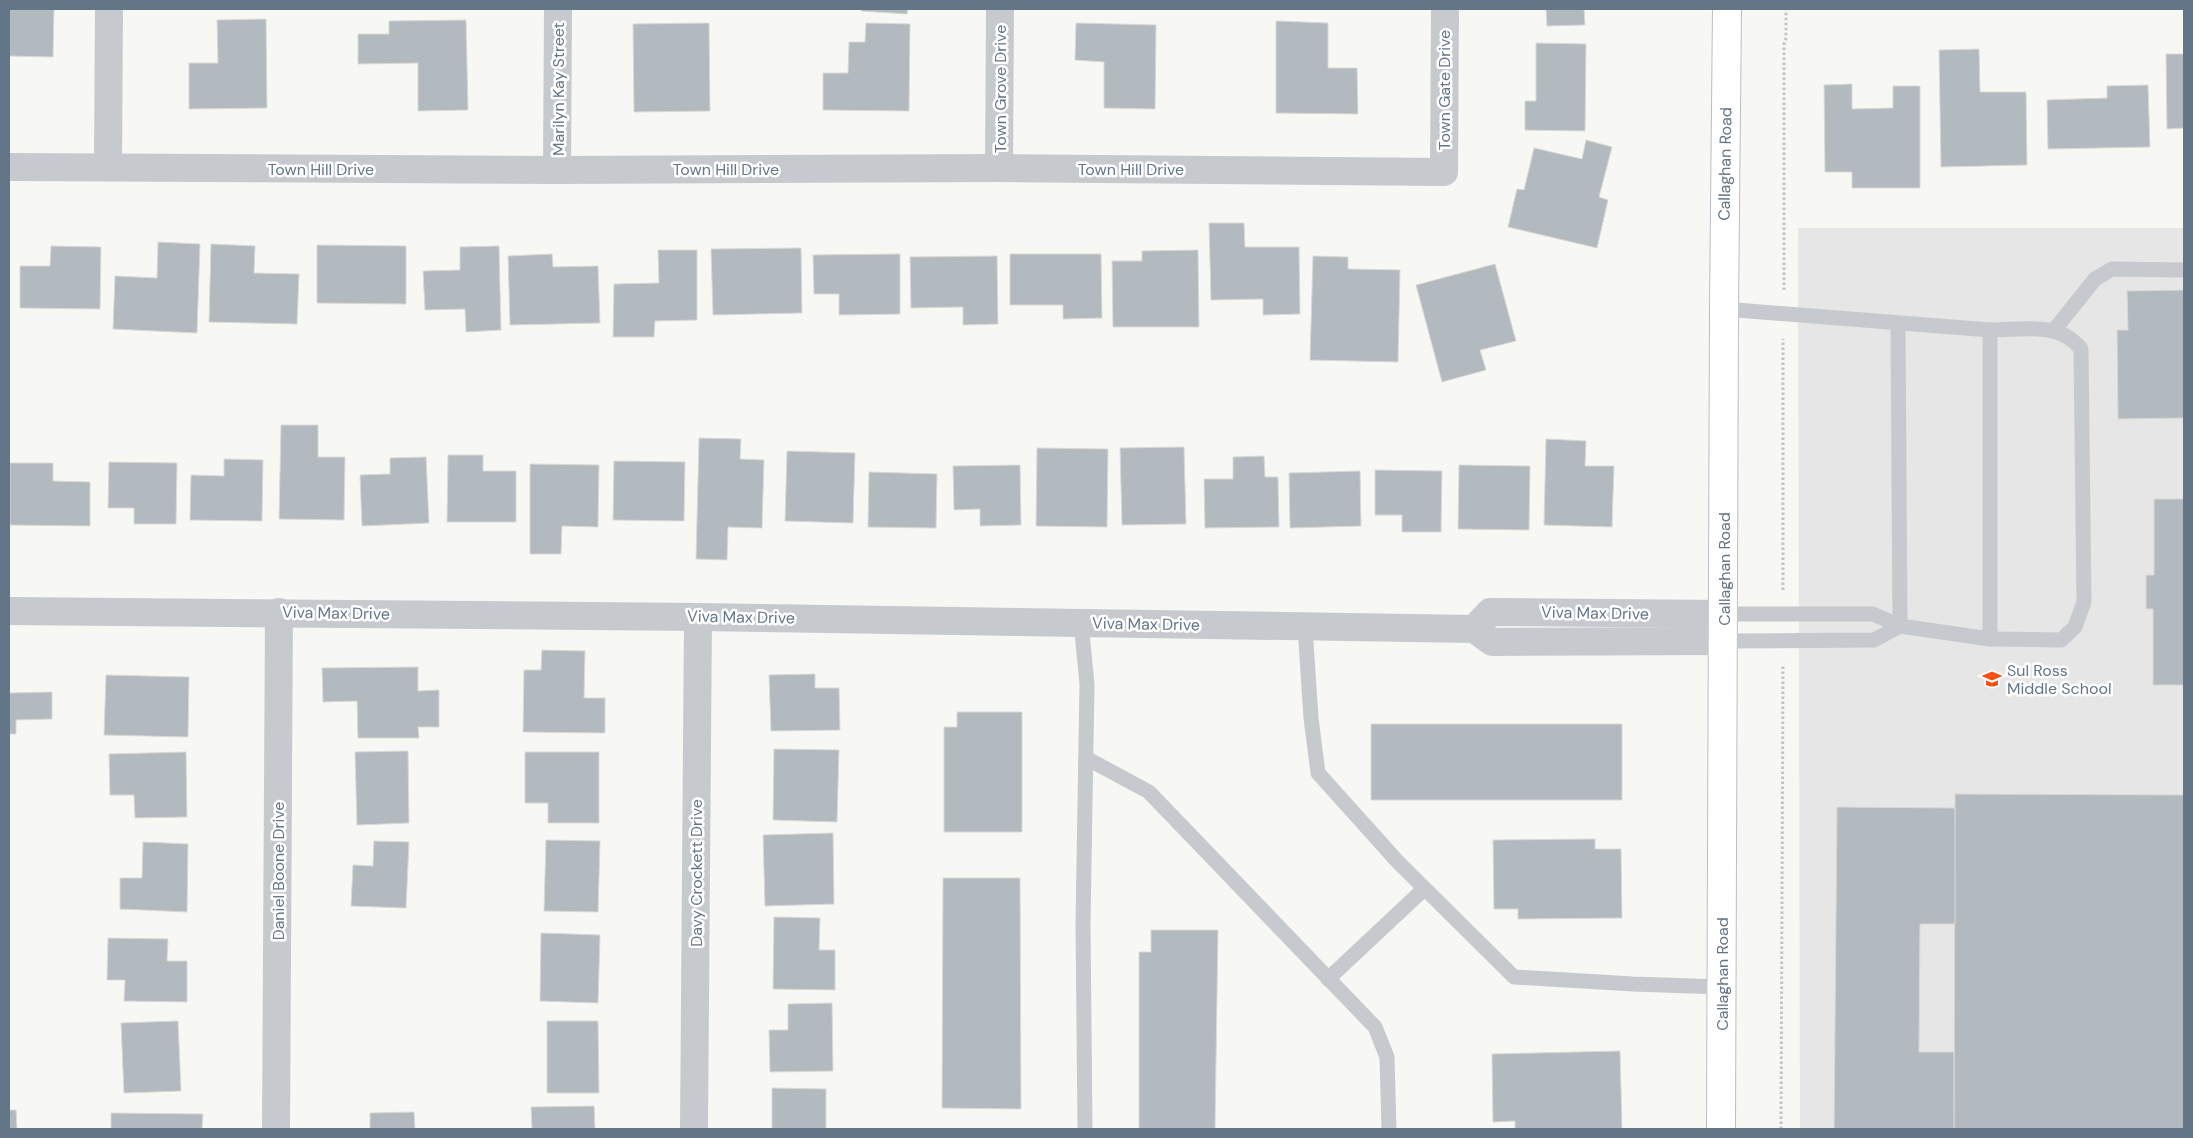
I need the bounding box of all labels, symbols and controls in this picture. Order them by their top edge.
street label: Marilyn Kay Street [548,22,569,156]
street label: Town Grove Drive [990,25,1011,153]
street label: Town Gate Drive [1434,30,1455,150]
street label: Callaghan Road [1714,107,1736,221]
street label: Town Hill Drive [268,159,374,180]
street label: Town Hill Drive [673,159,779,180]
street label: Town Hill Drive [1078,159,1184,180]
street label: Callaghan Road [1714,512,1735,626]
street label: Viva Max Drive [282,602,390,624]
street label: Viva Max Drive [1541,602,1649,624]
street label: Viva Max Drive [687,606,795,628]
street label: Viva Max Drive [1092,613,1200,635]
place label: Sul Ross Middle School [2007,660,2111,699]
school or university icon: Sul Ross Middle School [1981,668,2003,690]
street label: Davy Crockett Drive [686,799,707,947]
street label: Daniel Boone Drive [268,802,289,940]
street label: Callaghan Road [1712,917,1733,1031]

